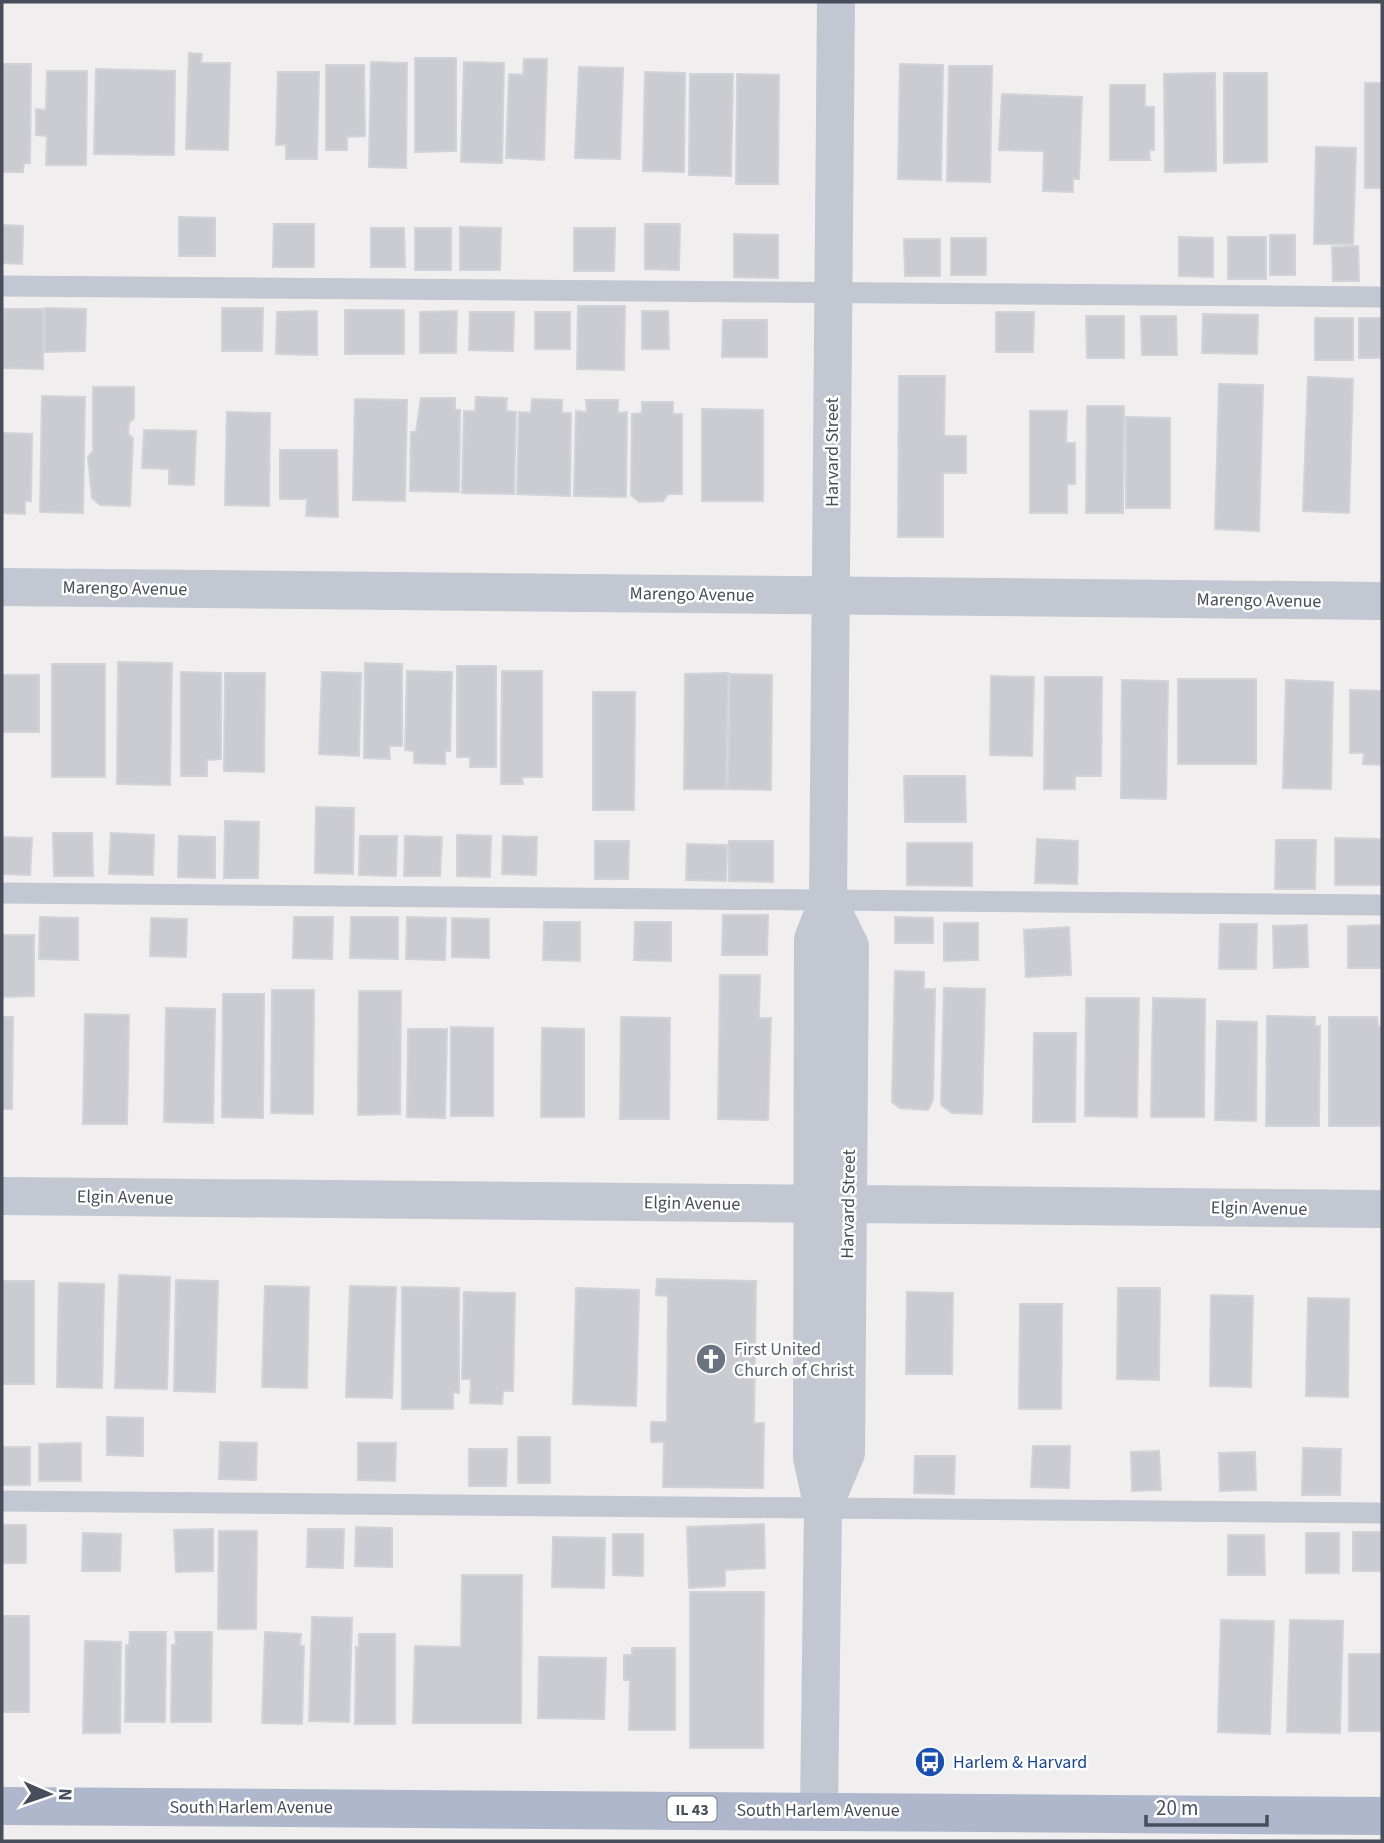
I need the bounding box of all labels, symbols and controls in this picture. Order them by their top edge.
street label: Harvard Street [820,397,845,507]
street label: Marengo Avenue [62,575,188,602]
street label: Marengo Avenue [629,581,755,608]
street label: Marengo Avenue [1196,587,1322,614]
street label: Harvard Street [835,1149,862,1259]
street label: Elgin Avenue [77,1184,174,1211]
street label: Elgin Avenue [644,1190,741,1217]
street label: Elgin Avenue [1211,1195,1308,1222]
place label: First United Church of Christ [734,1337,854,1383]
church icon: First United Church of Christ [694,1342,728,1376]
bus stop icon: Harlem & Harvard [913,1745,947,1779]
place label: Harlem & Harvard [953,1750,1087,1775]
north arrow [14,1759,84,1829]
scale bar [1146,1784,1267,1828]
text: N [51,1788,78,1801]
text: 20 m [1156,1793,1198,1823]
street label: South Harlem Avenue [169,1795,333,1820]
road number: IL 43 [668,1797,716,1822]
street label: South Harlem Avenue [736,1798,900,1823]

